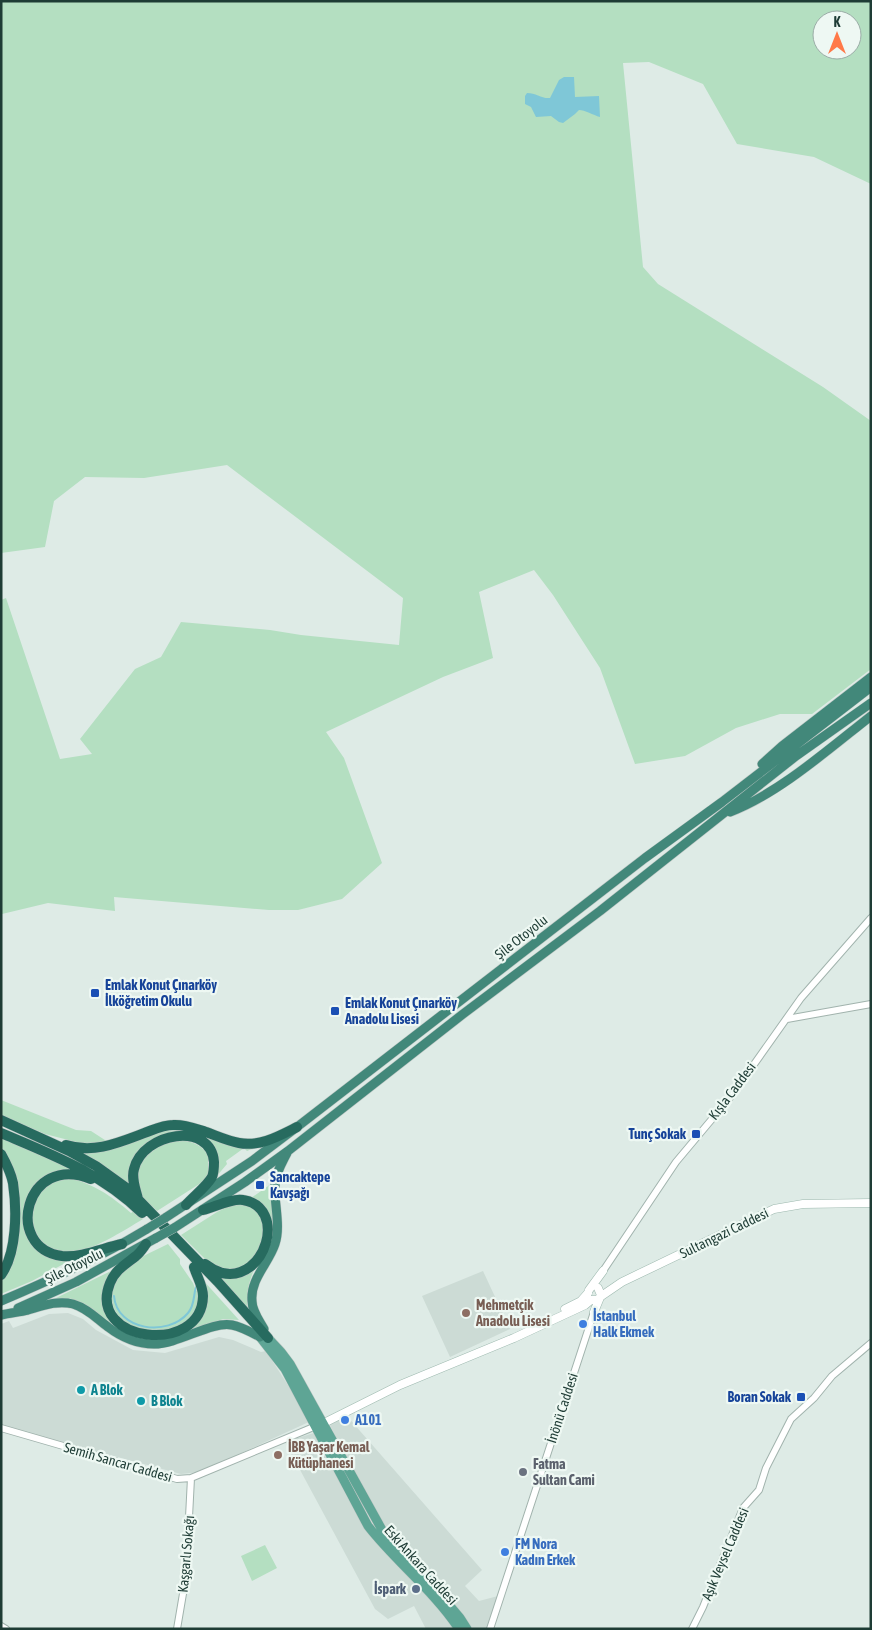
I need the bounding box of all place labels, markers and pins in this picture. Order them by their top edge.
place label: Emlak Konut Çınarköy İlköğretim Okulu [105,977,217,1009]
marker: Emlak Konut Çınarköy İlköğretim Okulu [89,987,101,999]
place label: Emlak Konut Çınarköy Anadolu Lisesi [344,995,457,1027]
marker: Emlak Konut Çınarköy Anadolu Lisesi [329,1005,341,1017]
place label: Tunç Sokak [629,1126,687,1142]
marker: Tunç Sokak [690,1128,702,1140]
place label: Sancaktepe Kavşağı [270,1169,330,1201]
marker: Sancaktepe Kavşağı [254,1179,266,1191]
place label: Mehmetçik Anadolu Lisesi [475,1297,550,1329]
marker: Mehmetçik Anadolu Lisesi [460,1307,472,1319]
place label: İstanbul Halk Ekmek [593,1307,655,1340]
marker: İstanbul Halk Ekmek [577,1318,589,1330]
place label: A Blok [90,1382,124,1398]
marker: A Blok [75,1384,87,1396]
place label: Boran Sokak [727,1389,792,1405]
marker: Boran Sokak [795,1391,807,1403]
place label: B Blok [151,1393,183,1409]
marker: B Blok [135,1395,147,1407]
place label: A101 [354,1412,382,1428]
marker: A101 [339,1414,351,1426]
place label: İBB Yaşar Kemal Kütüphanesi [288,1438,370,1471]
marker: İBB Yaşar Kemal Kütüphanesi [272,1449,284,1461]
place label: Fatma Sultan Cami [533,1456,595,1488]
marker: Fatma Sultan Cami [517,1466,529,1478]
place label: FM Nora Kadın Erkek [515,1536,576,1568]
marker: FM Nora Kadın Erkek [499,1546,511,1558]
place label: İspark [374,1580,407,1597]
marker: İspark [410,1583,422,1595]

